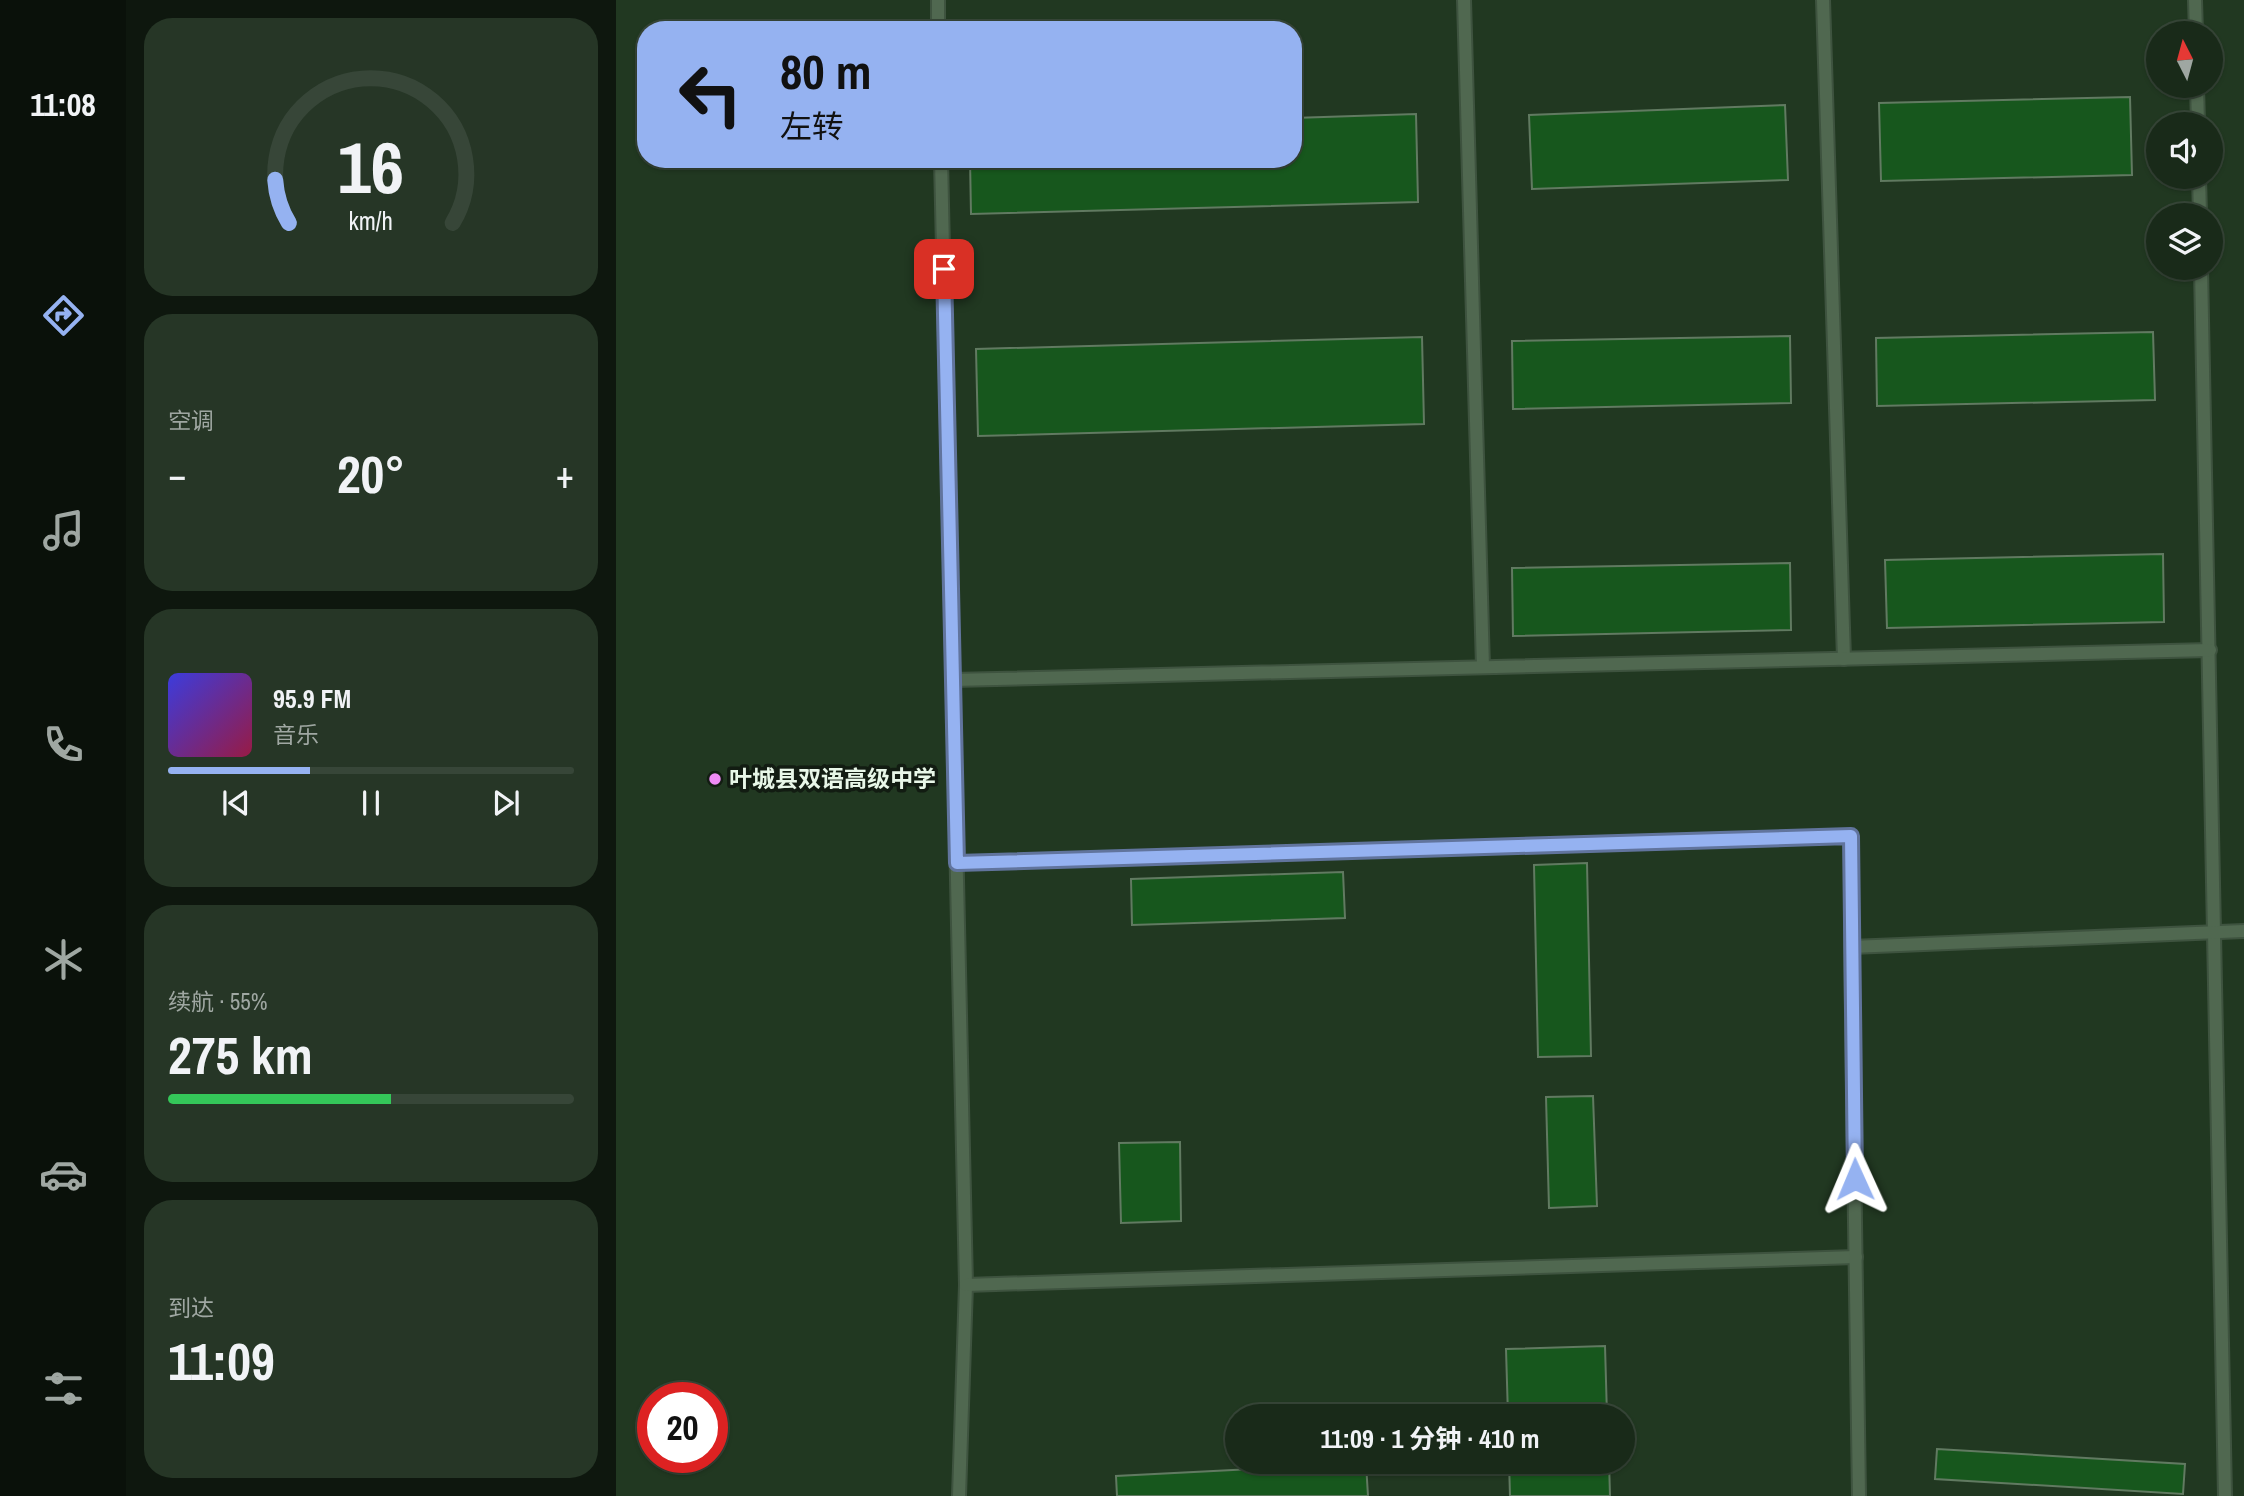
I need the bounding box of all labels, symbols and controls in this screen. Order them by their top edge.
north arrow [2146,21,2222,98]
map controls [2146,21,2223,280]
text: 80 m [780,38,872,104]
icon: left [665,49,756,140]
text: 11:08 [30,83,96,126]
text: 左转 [780,105,844,148]
button: sound [2146,112,2223,189]
text: 16 [338,118,404,216]
button: layers [2146,203,2223,280]
text: km/h [349,204,393,238]
pin [914,239,974,299]
icon: arrive [925,250,963,288]
icon: directions [39,291,88,340]
text: 空调 [168,405,214,436]
text: 20° [337,439,405,509]
text: − [168,449,186,500]
text: + [556,449,574,500]
icon: music [39,506,88,555]
text: 95.9 FM [273,681,351,716]
text: 音乐 [273,719,319,750]
icon: phone [39,720,88,769]
place label: 叶城县双语高级中学 [729,763,936,794]
marker: 叶城县双语高级中学 [707,771,723,787]
icon: previous [217,784,255,822]
icon: pause [352,784,390,822]
icon: next [487,784,525,822]
icon: climate [39,935,88,984]
text: 续航 · 55% [168,986,267,1017]
text: 275 km [168,1020,313,1090]
position arrow [1818,1142,1892,1216]
icon: car [39,1150,88,1199]
text: 到达 [168,1292,214,1323]
text: 11:09 [168,1326,275,1396]
icon: filters [39,1364,88,1413]
speed limit sign: 20 [637,1382,728,1473]
text: 11:09 · 1 分钟 · 410 m [1320,1421,1540,1456]

